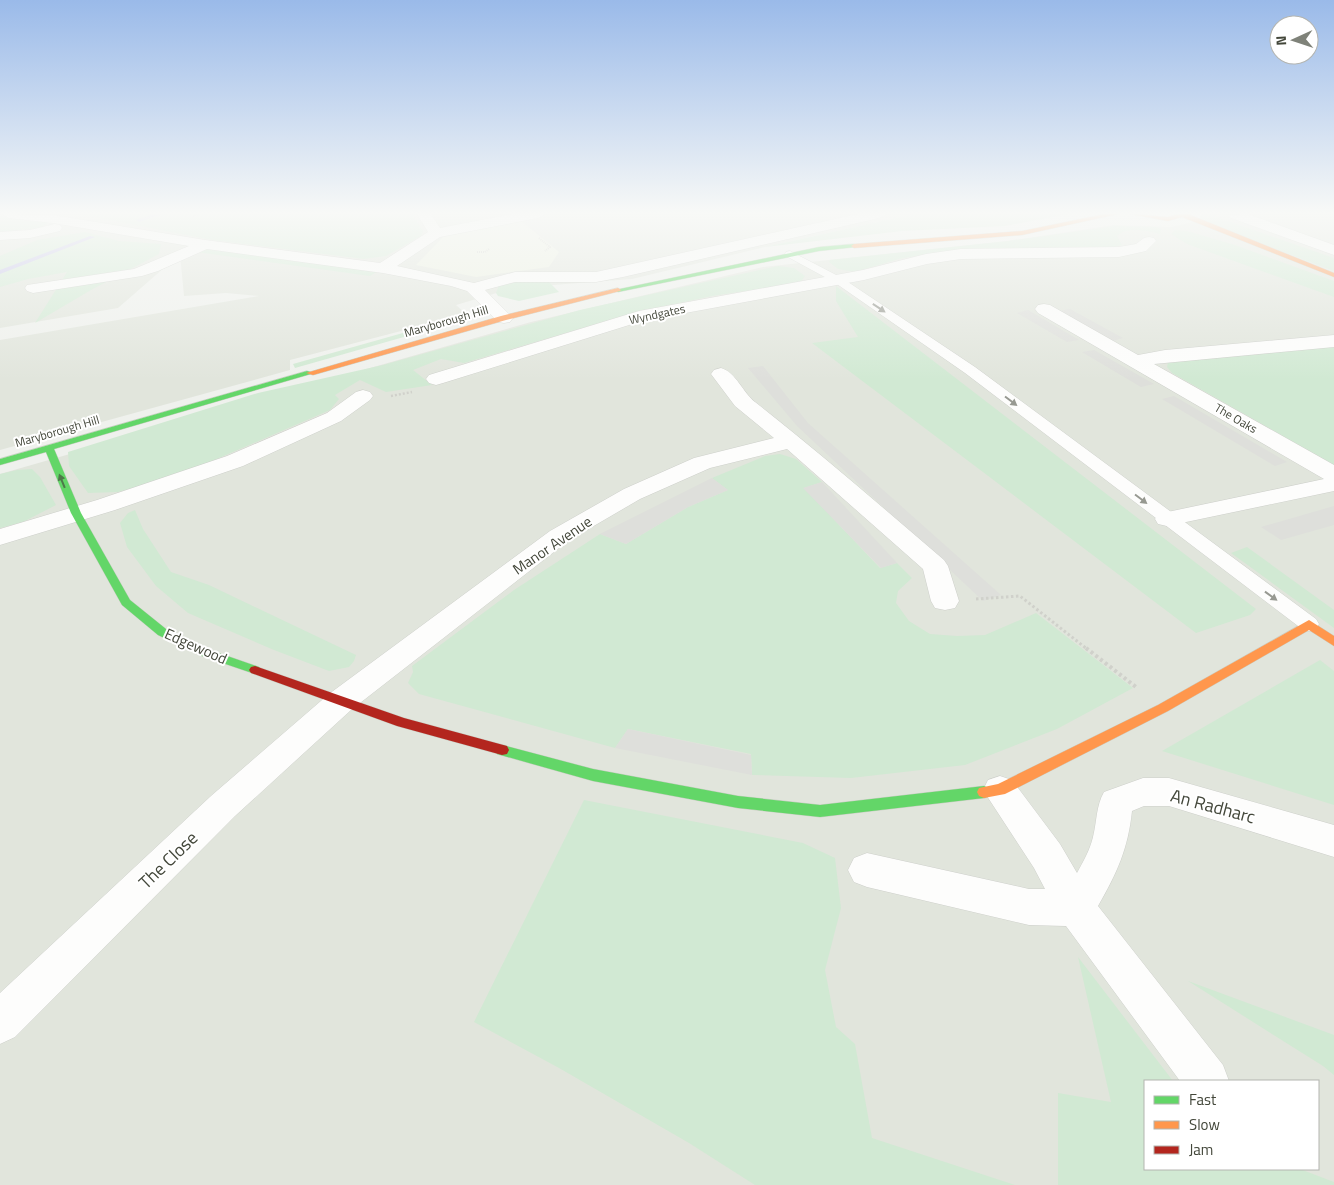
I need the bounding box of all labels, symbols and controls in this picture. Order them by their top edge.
north arrow [1269,15,1319,65]
text: N [1270,35,1291,46]
street label: Wyndgates [627,299,687,329]
street label: Maryborough Hill [402,300,490,342]
one-way arrow [872,303,885,313]
one-way arrow [1004,396,1017,407]
street label: The Oaks [1211,398,1261,438]
street label: Maryborough Hill [13,410,101,452]
one-way arrow [58,473,66,488]
one-way arrow [1134,494,1147,505]
street label: Manor Avenue [508,510,596,580]
one-way arrow [1265,591,1278,601]
street label: Edgewood [161,622,231,670]
street label: An Radharc [1168,782,1258,830]
street label: The Close [132,825,204,895]
legend [1144,1080,1319,1170]
text: Fast [1189,1088,1217,1111]
text: Slow [1189,1113,1220,1136]
text: Jam [1189,1138,1213,1161]

